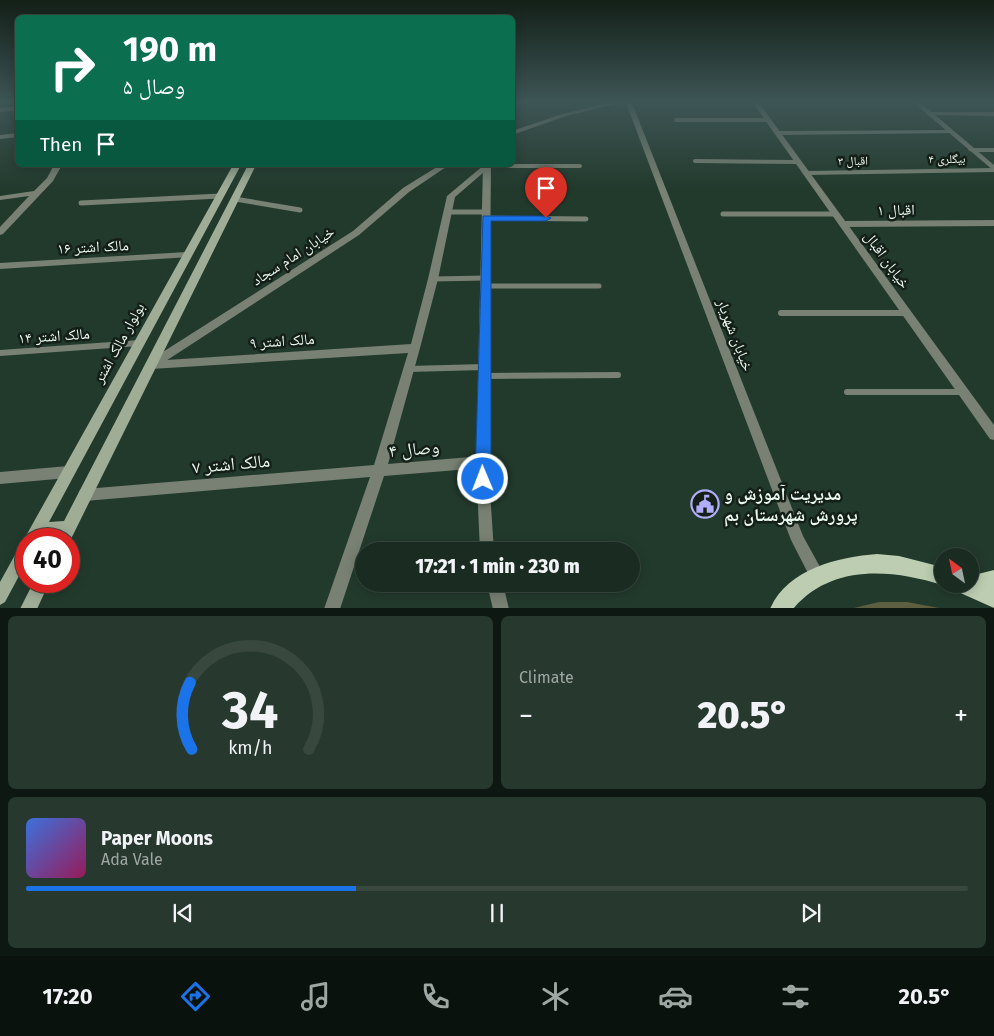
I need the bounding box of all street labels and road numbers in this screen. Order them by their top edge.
street label: بیگلری ۴ [928,152,966,167]
street label: اقبال ۳ [838,154,868,169]
street label: اقبال ۱ [877,201,915,220]
street label: خیابان امام سجاد [248,222,339,290]
street label: خیابان اقبال [859,228,914,293]
street label: مالک اشتر ۱۶ [57,236,129,258]
street label: خیابان شهریار [712,295,757,374]
street label: بولوار مالک اشتر [89,300,148,387]
street label: مالک اشتر ۱۴ [18,325,91,347]
street label: مالک اشتر ۹ [249,330,315,352]
street label: وصال ۴ [388,436,440,462]
street label: مالک اشتر ۷ [191,450,271,478]

